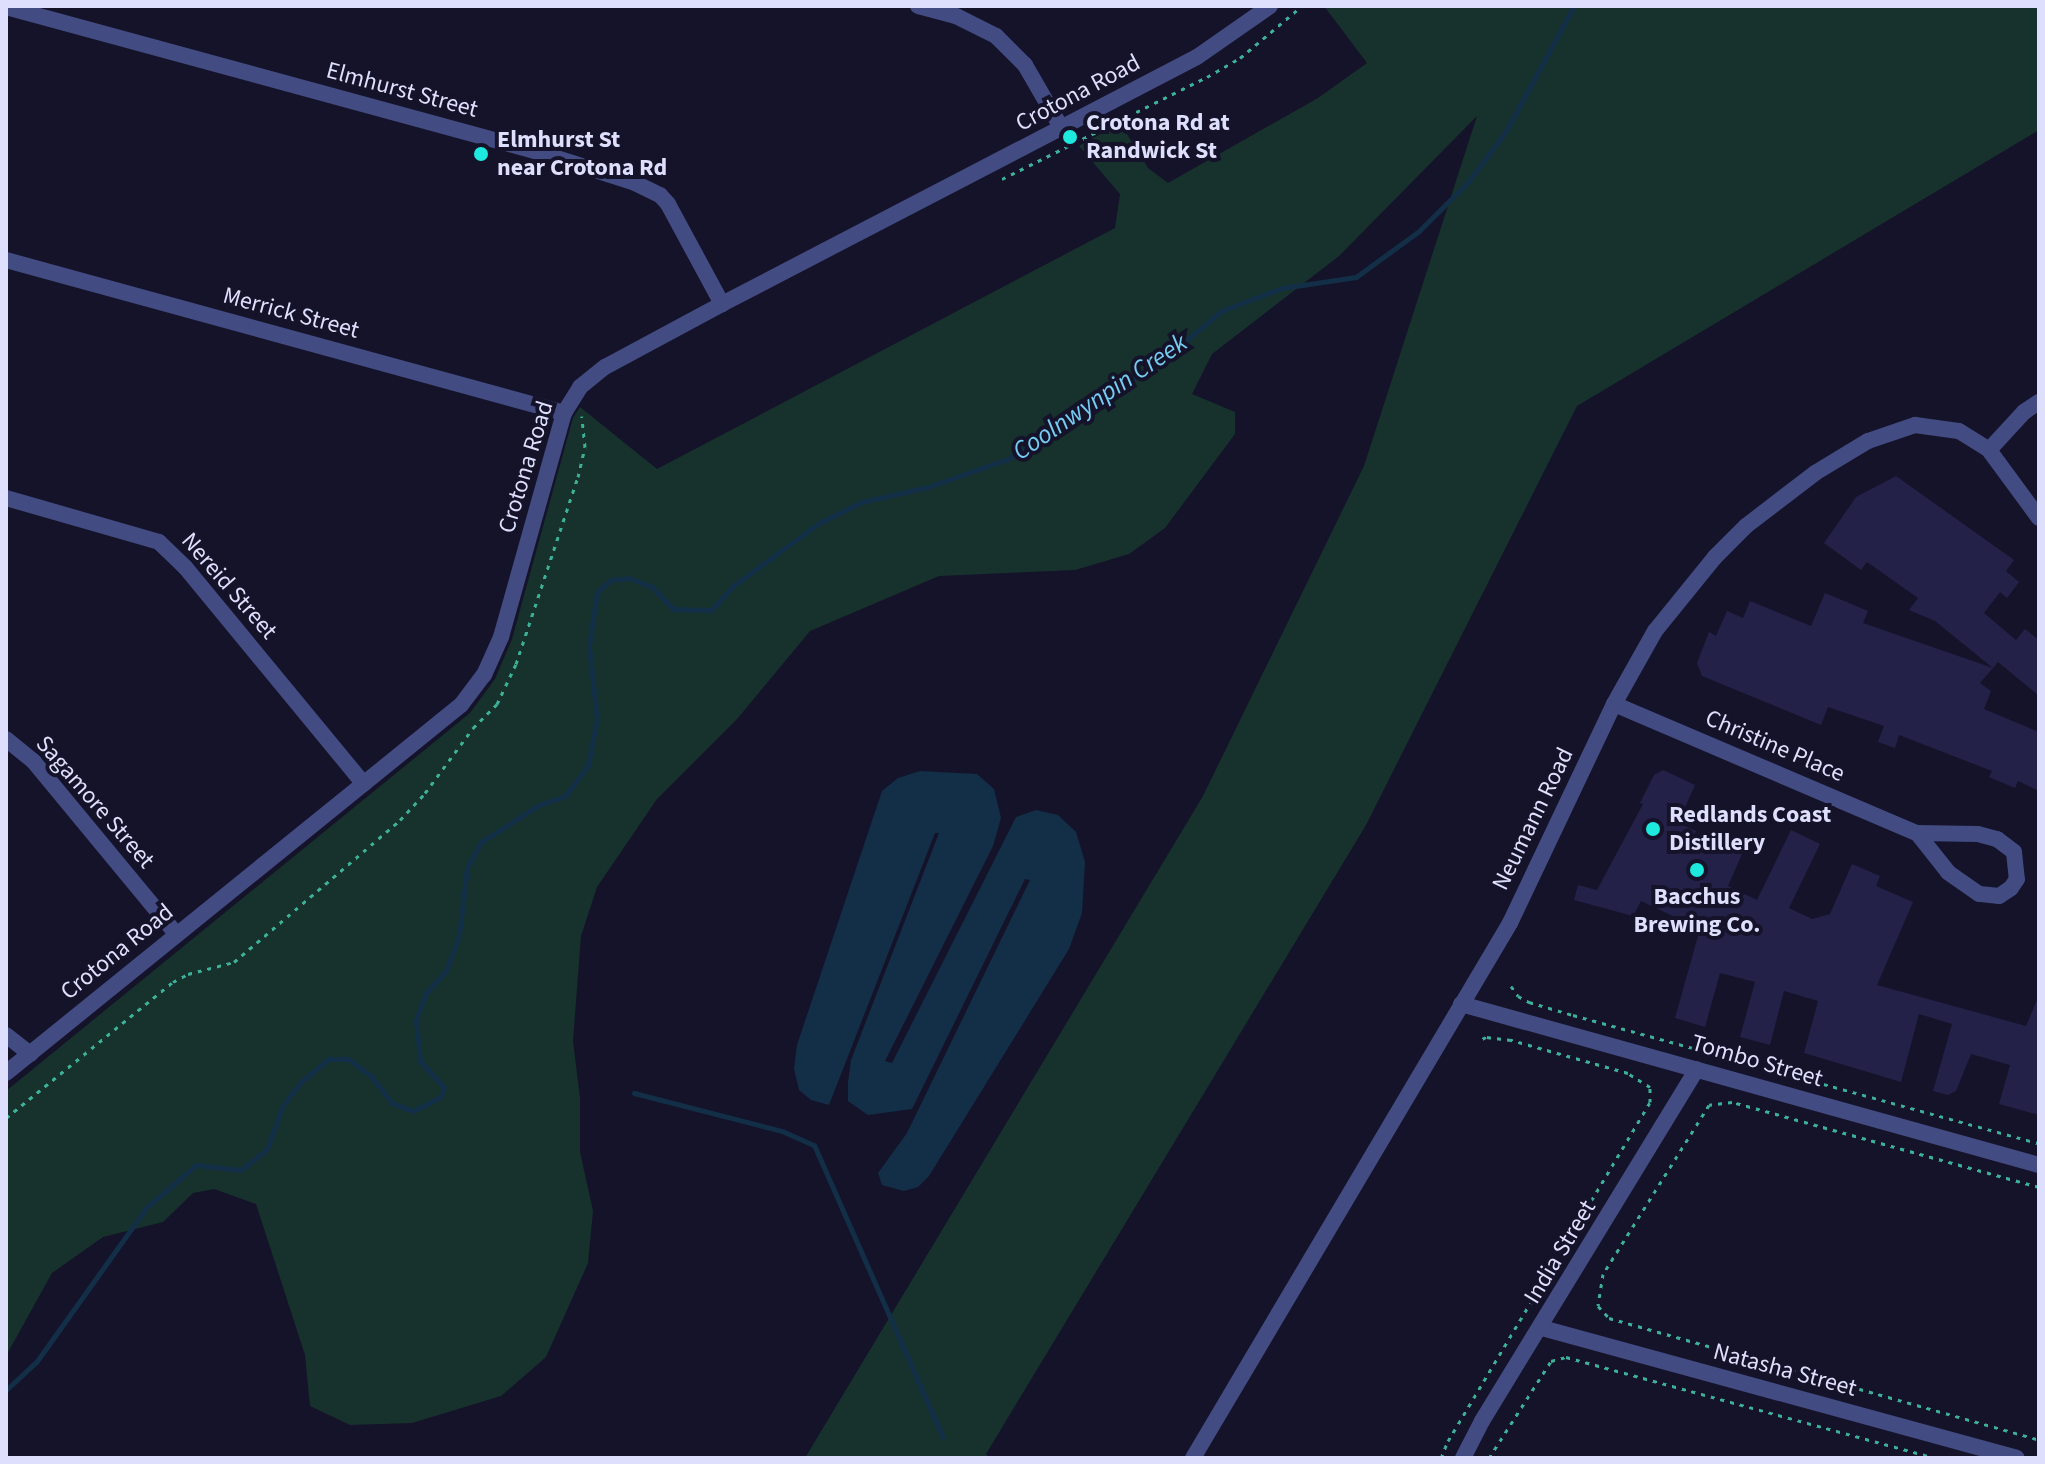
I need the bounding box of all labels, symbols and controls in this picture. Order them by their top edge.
street label: Crotona Road [1011,48,1145,138]
street label: Elmhurst Street [323,56,481,124]
place label: Crotona Rd at Randwick St [1086,109,1230,165]
place label: Elmhurst St near Crotona Rd [497,126,667,182]
marker: Crotona Rd at Randwick St [1061,128,1079,146]
marker: Elmhurst St near Crotona Rd [472,145,490,163]
street label: Merrick Street [220,281,362,345]
water label: Coolnwynpin Creek [1007,327,1193,467]
street label: Crotona Road [492,397,560,537]
street label: Nereid Street [175,527,283,645]
street label: Christine Place [1701,704,1849,788]
street label: Sagamore Street [30,730,160,874]
street label: Neumann Road [1486,743,1580,895]
place label: Redlands Coast Distillery [1669,801,1831,857]
marker: Redlands Coast Distillery [1644,820,1662,838]
marker: Bacchus Brewing Co. [1688,861,1706,879]
place label: Bacchus Brewing Co. [1634,883,1760,939]
street label: Crotona Road [55,898,179,1006]
street label: Tombo Street [1688,1028,1826,1094]
street label: India Street [1518,1195,1602,1309]
street label: Natasha Street [1710,1337,1860,1403]

